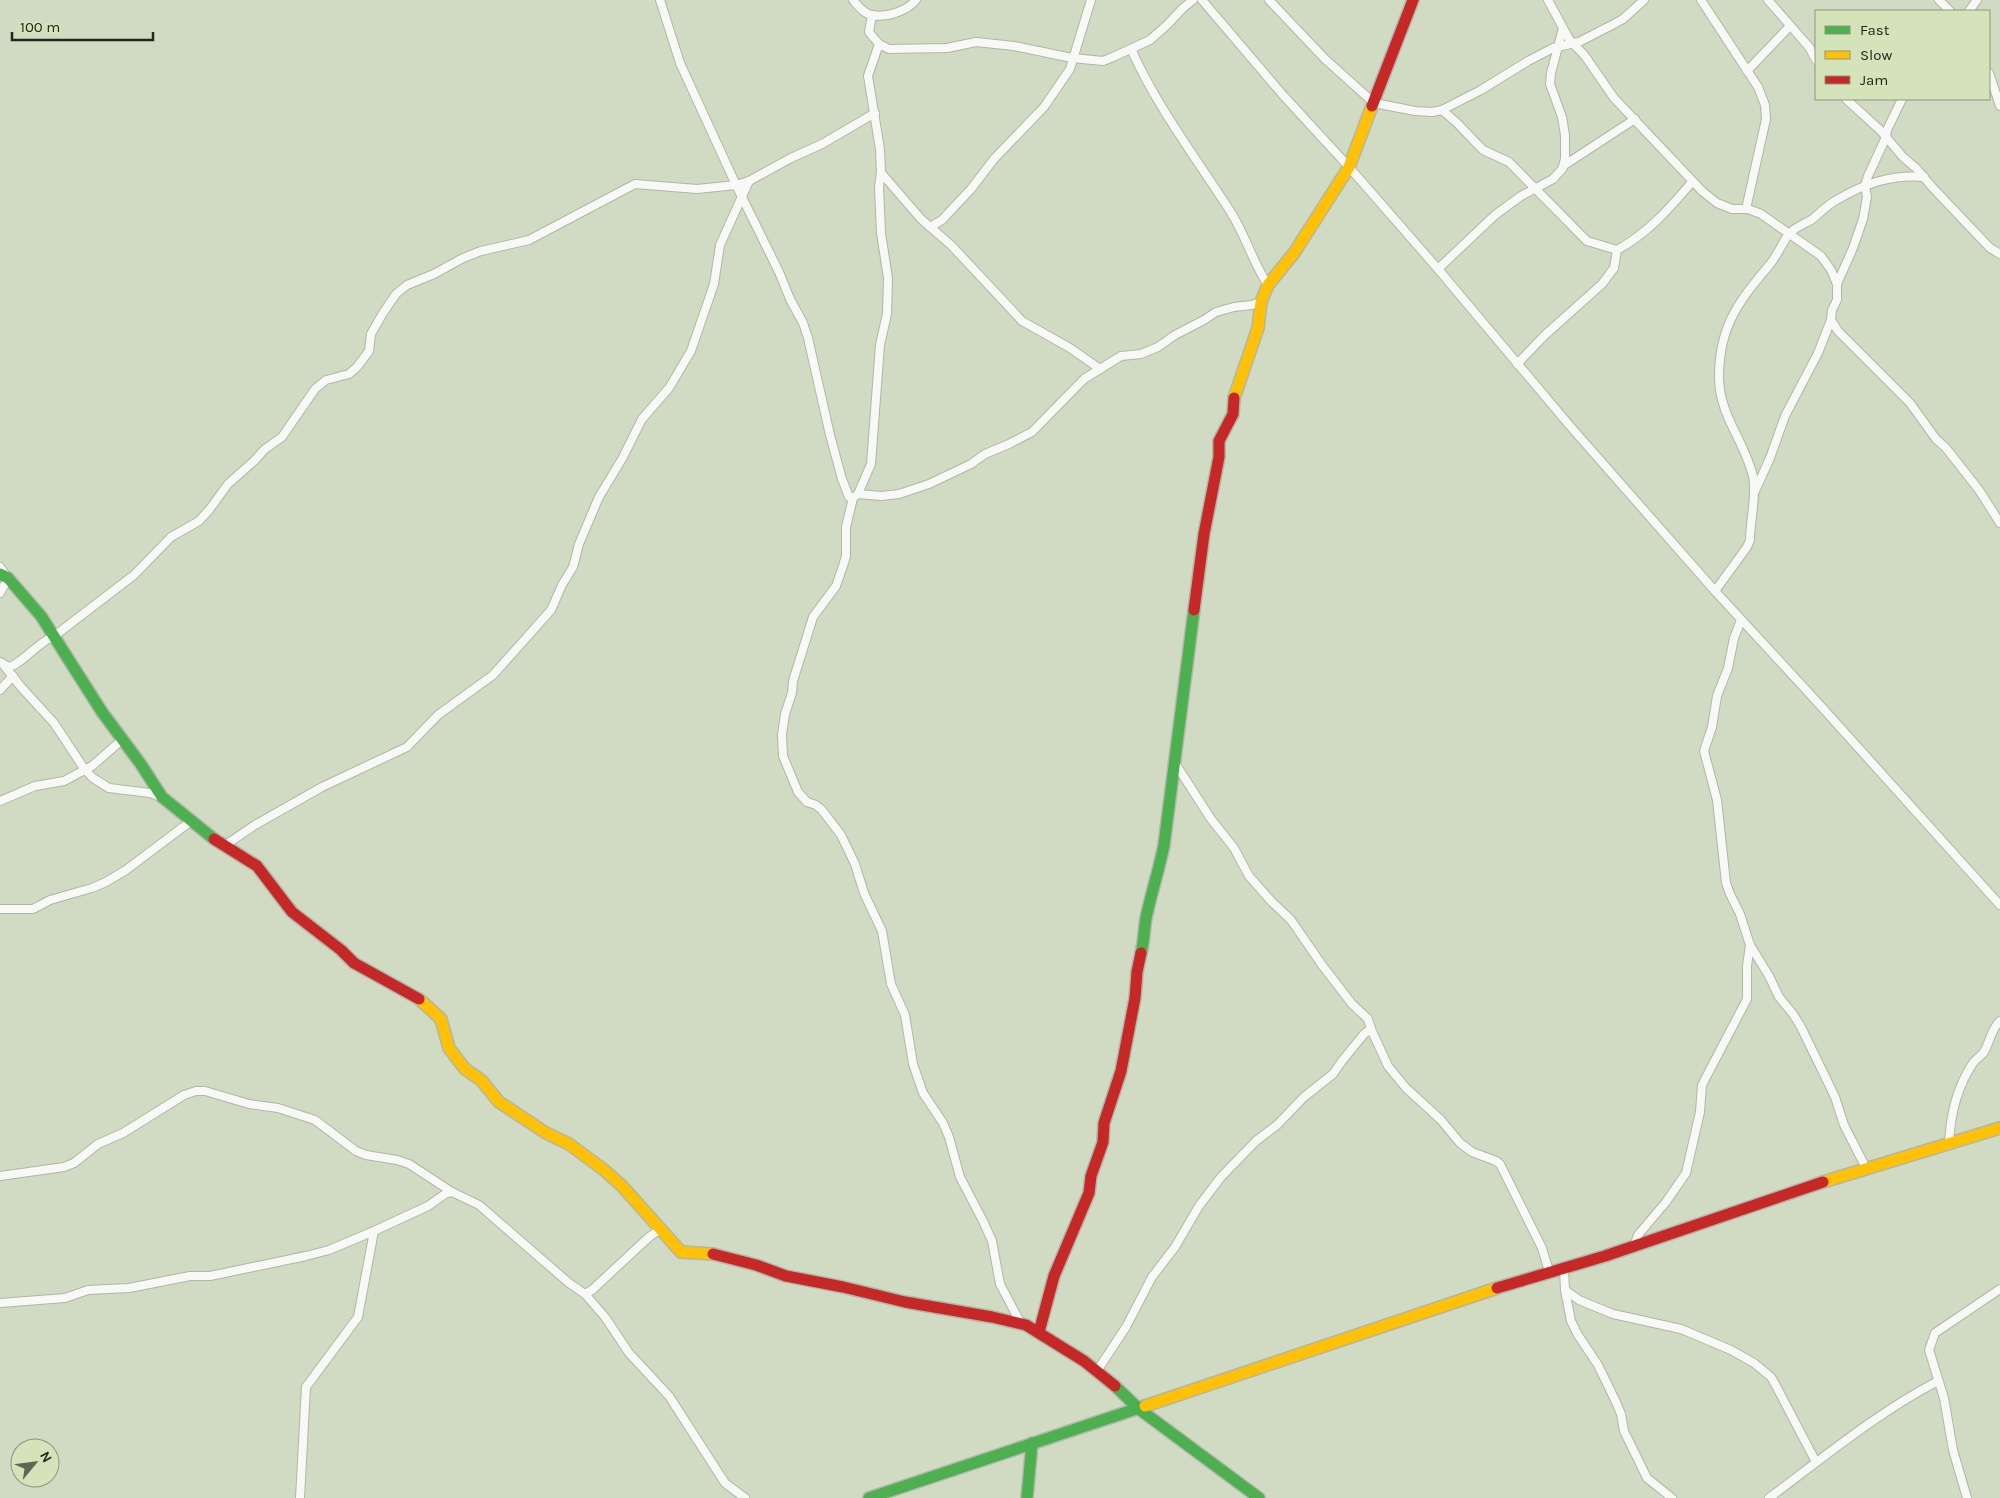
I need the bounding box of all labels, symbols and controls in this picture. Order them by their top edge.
scale bar [12,10,154,42]
legend [1815,10,1990,100]
text: 100 m [20,18,60,36]
text: Fast [1860,21,1890,39]
text: Slow [1860,46,1892,64]
text: Jam [1860,71,1888,89]
north arrow [10,1438,60,1488]
text: N [36,1448,56,1465]

